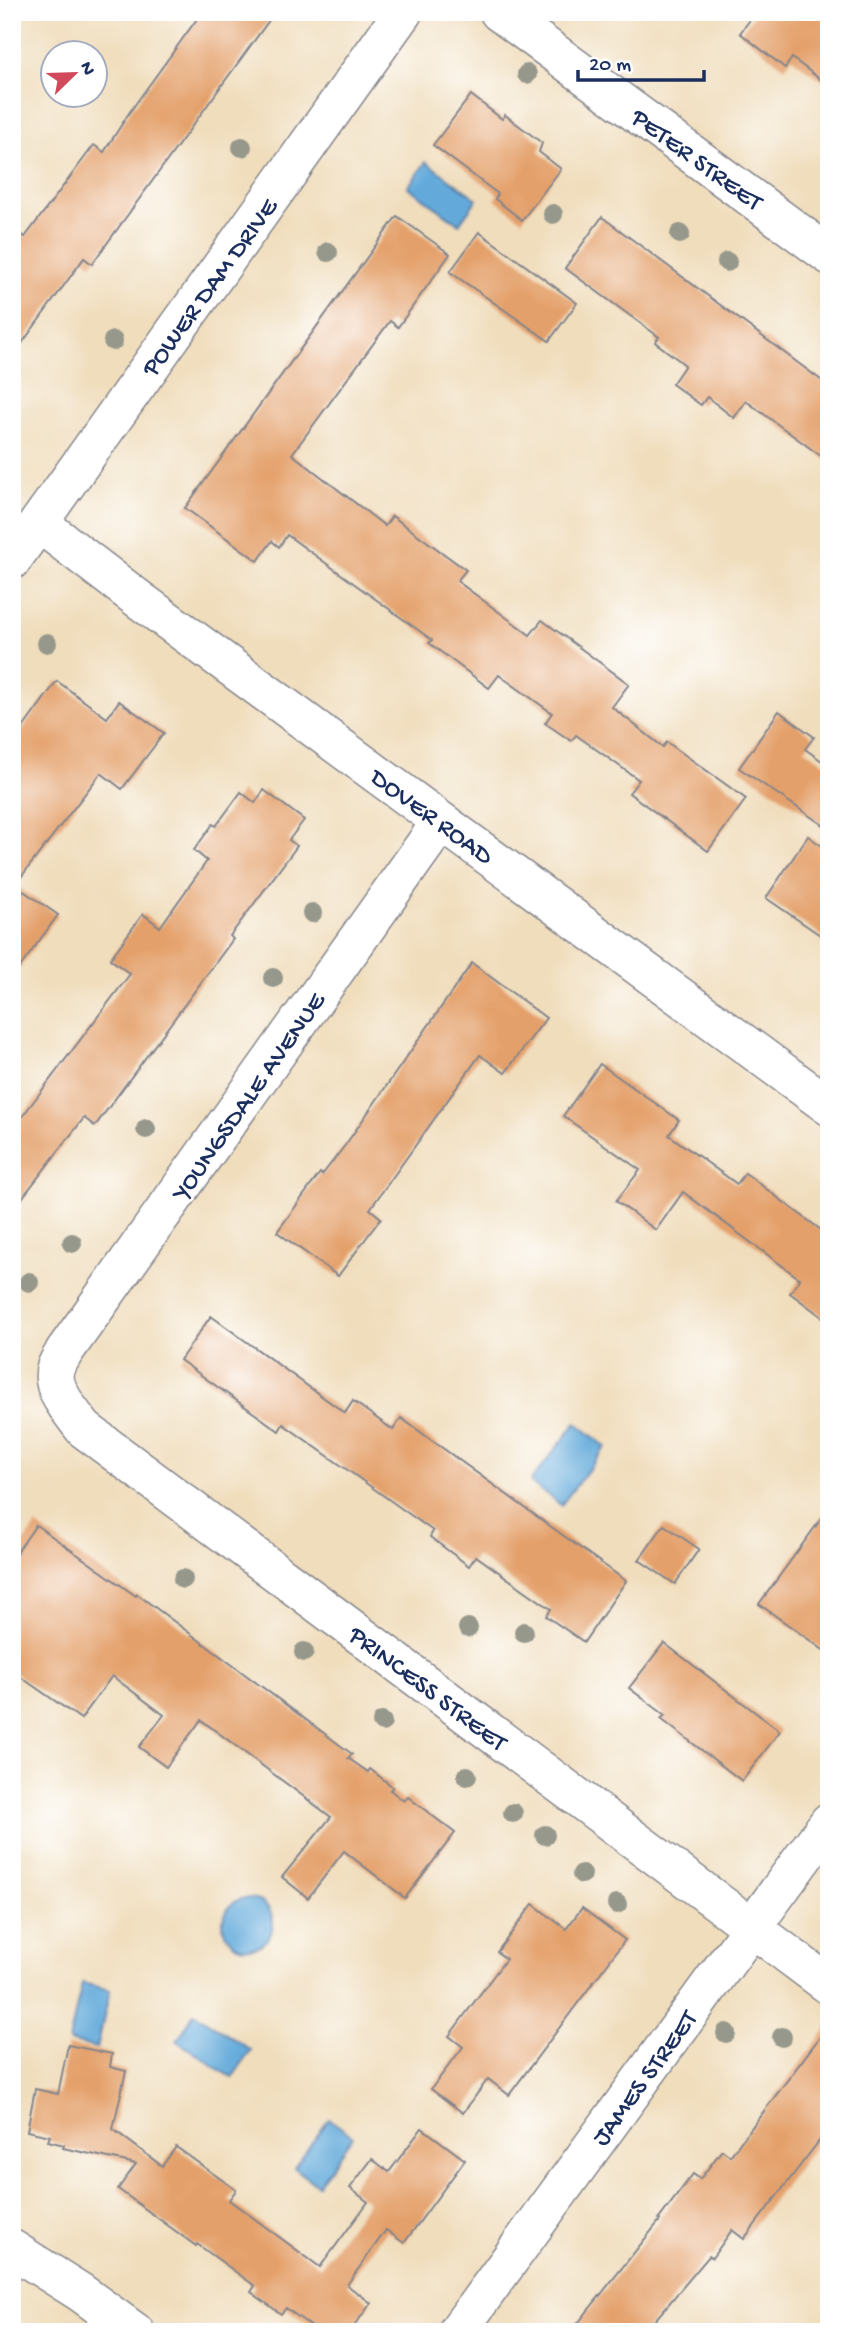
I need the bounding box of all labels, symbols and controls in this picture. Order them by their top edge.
north arrow [38,38,108,108]
scale bar [578,38,704,82]
text: 20 m [589,54,631,79]
text: N [73,59,99,79]
street label: PETER STREET [623,103,768,220]
street label: POWER DAM DRIVE [136,193,287,384]
street label: DOVER ROAD [361,762,498,874]
street label: YOUNGSDALE AVENUE [166,987,335,1209]
street label: PRINCESS STREET [340,1620,512,1761]
street label: JAMES STREET [587,2005,707,2153]

